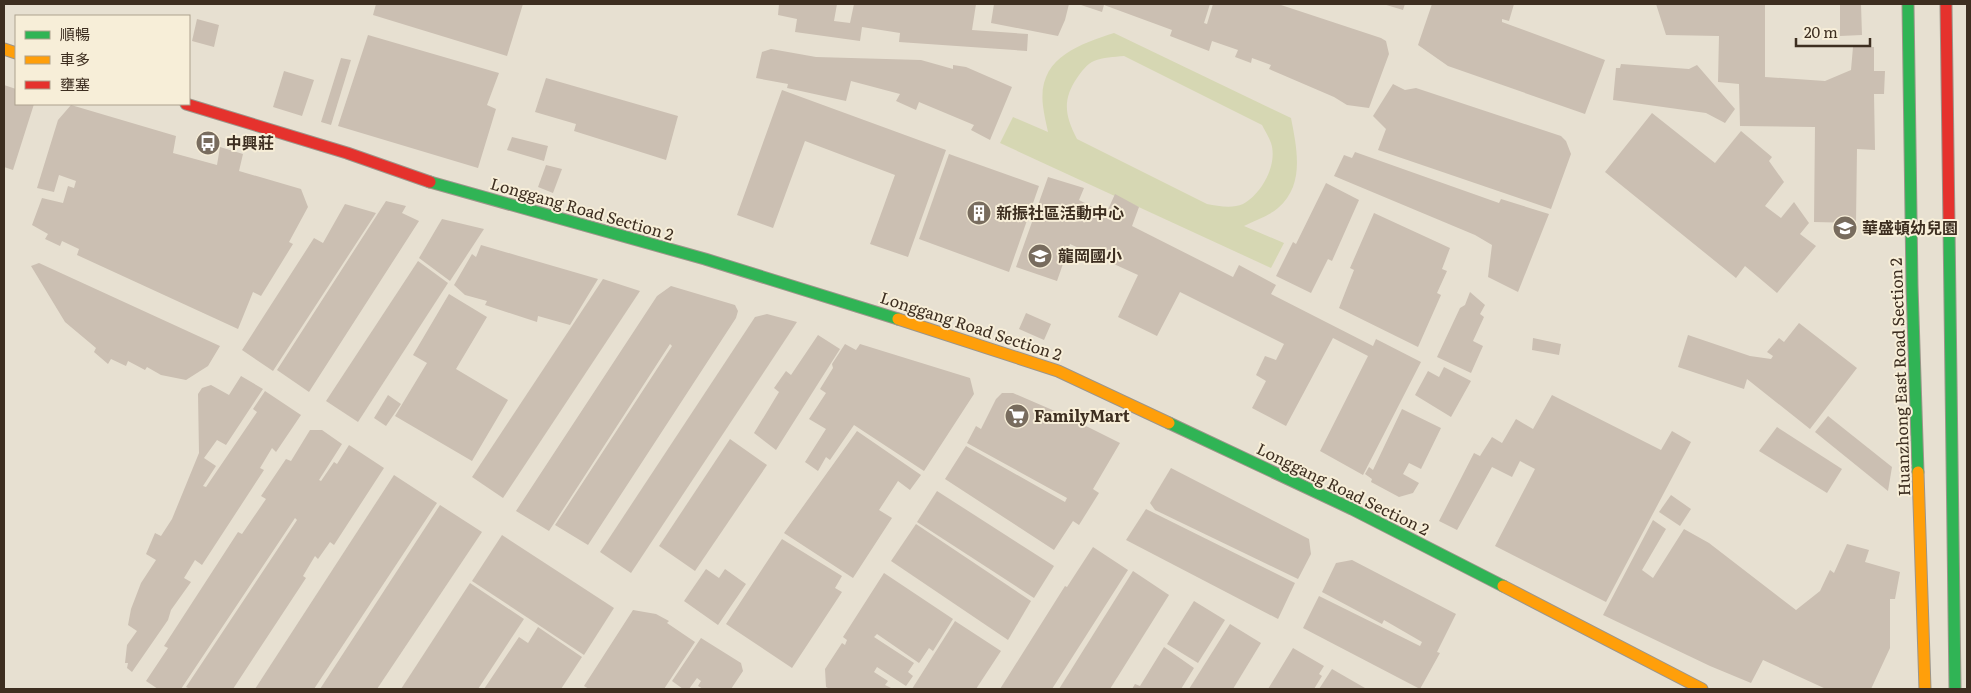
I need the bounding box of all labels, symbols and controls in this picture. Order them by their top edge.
legend [15,15,190,105]
scale bar [1796,15,1870,47]
text: 20 m [1804,20,1838,43]
text: 順暢 [60,22,90,45]
text: 車多 [60,47,90,70]
text: 壅塞 [60,72,90,95]
bus stop icon: 中興莊 [195,130,221,156]
place label: 中興莊 [226,130,274,154]
street label: Longgang Road Section 2 [488,170,677,246]
building icon: 新振社區活動中心 [966,200,992,226]
place label: 新振社區活動中心 [996,200,1124,224]
school or university icon: 華盛頓幼兒園 [1832,215,1858,241]
place label: 華盛頓幼兒園 [1862,215,1958,239]
school or university icon: 龍岡國小 [1027,243,1053,269]
place label: 龍岡國小 [1058,243,1122,267]
street label: Huanzhong East Road Section 2 [1883,257,1915,497]
street label: Longgang Road Section 2 [877,284,1065,366]
supermarket icon: FamilyMart [1004,403,1030,429]
place label: FamilyMart [1034,403,1130,427]
street label: Longgang Road Section 2 [1253,436,1434,540]

